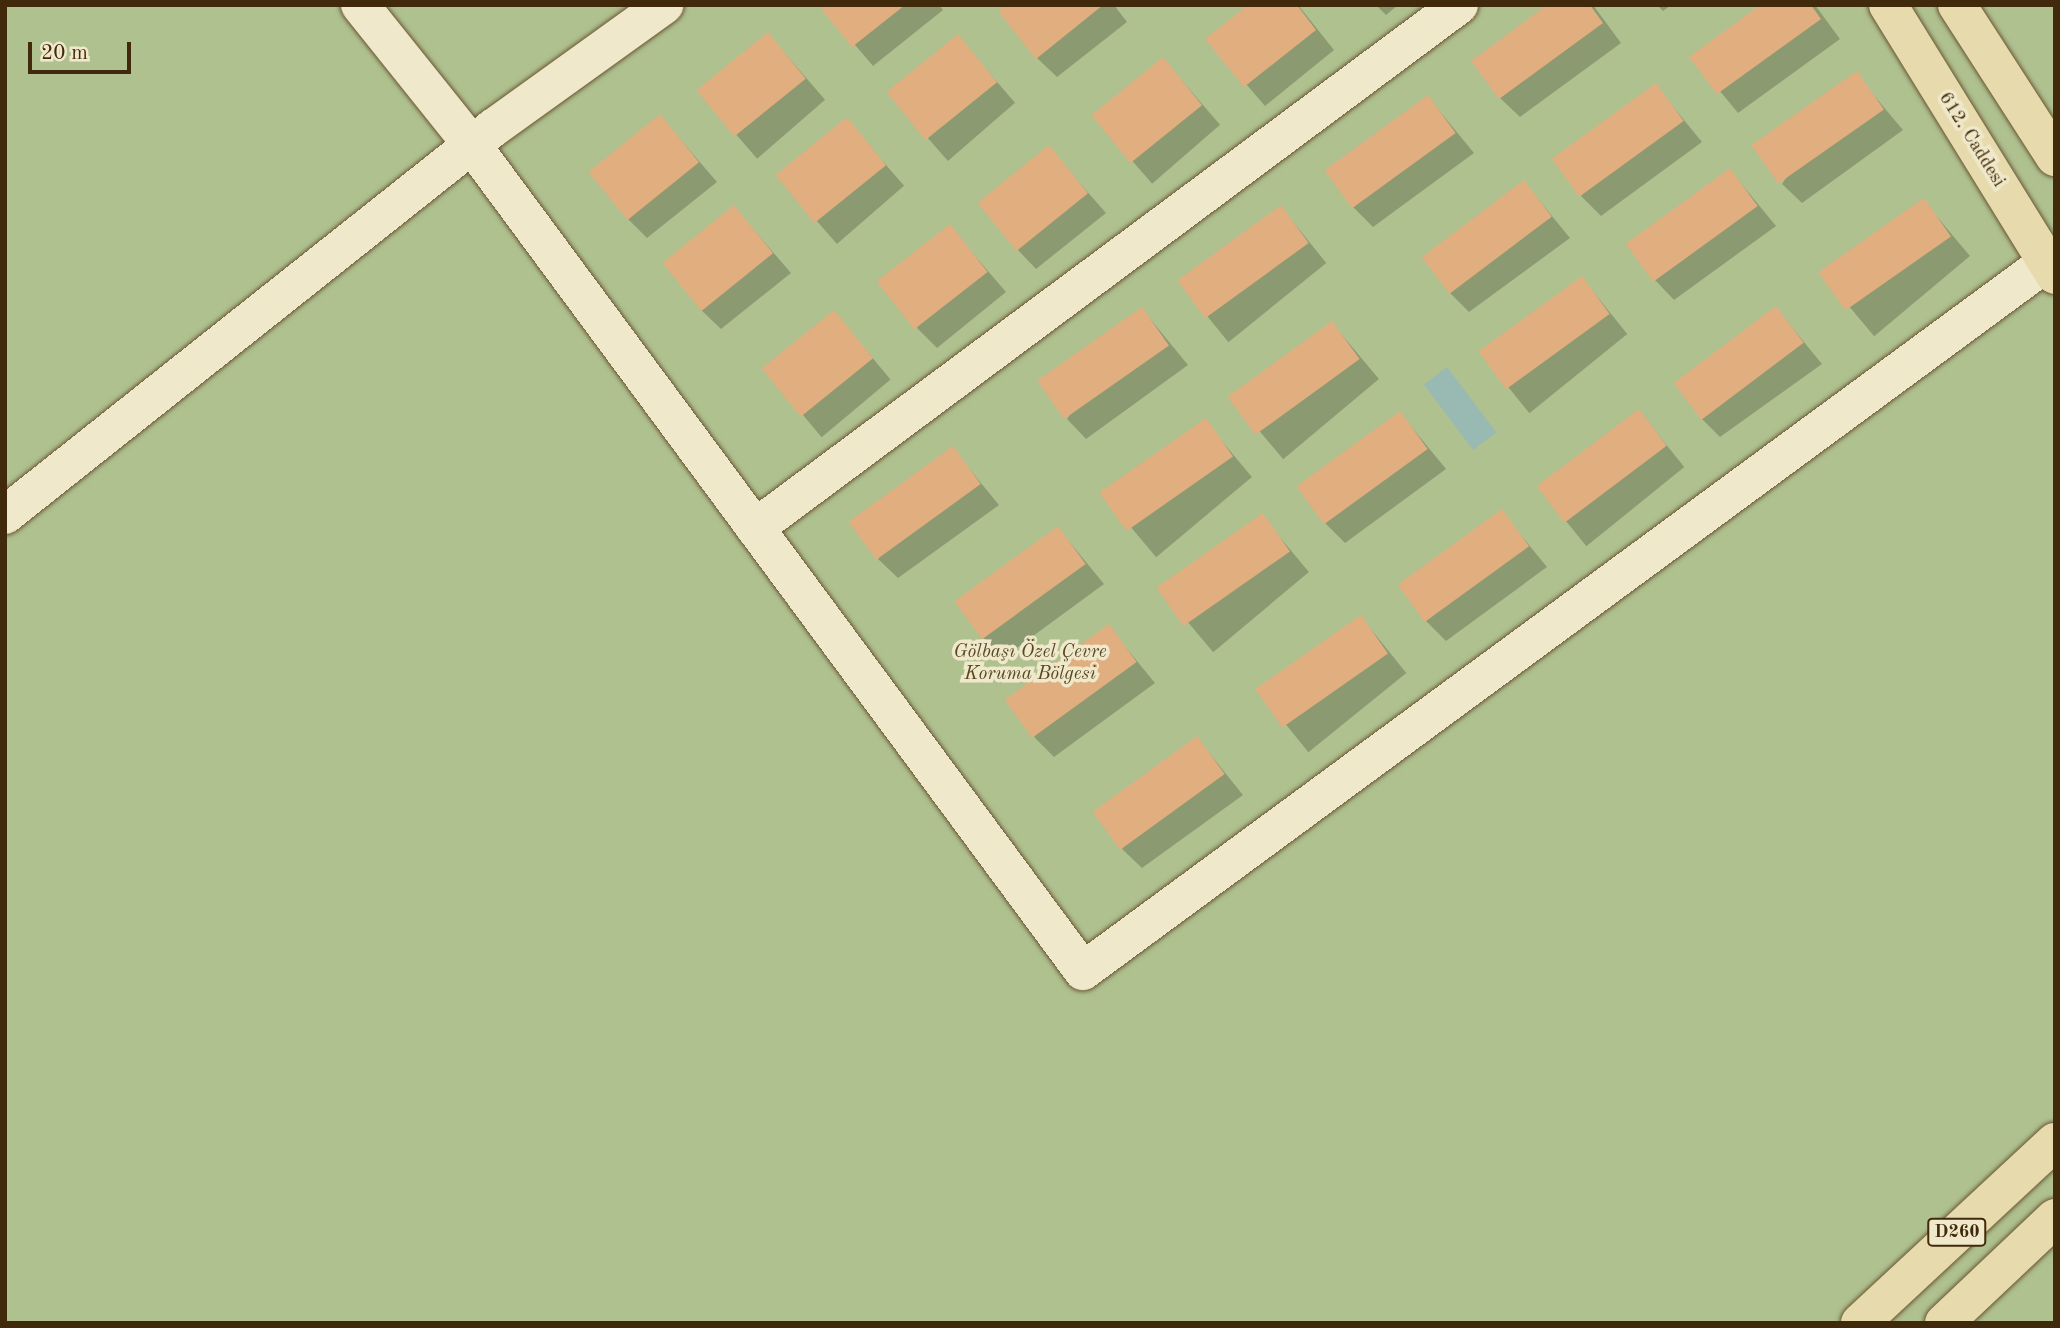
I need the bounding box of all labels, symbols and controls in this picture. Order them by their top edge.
scale bar [32,28,135,72]
text: 20 m [41,43,88,64]
street label: 612. Caddesi [1933,88,2009,192]
park label: Gölbaşı Özel Çevre Koruma Bölgesi [953,642,1107,686]
road number: D260 [1927,1218,1987,1246]

